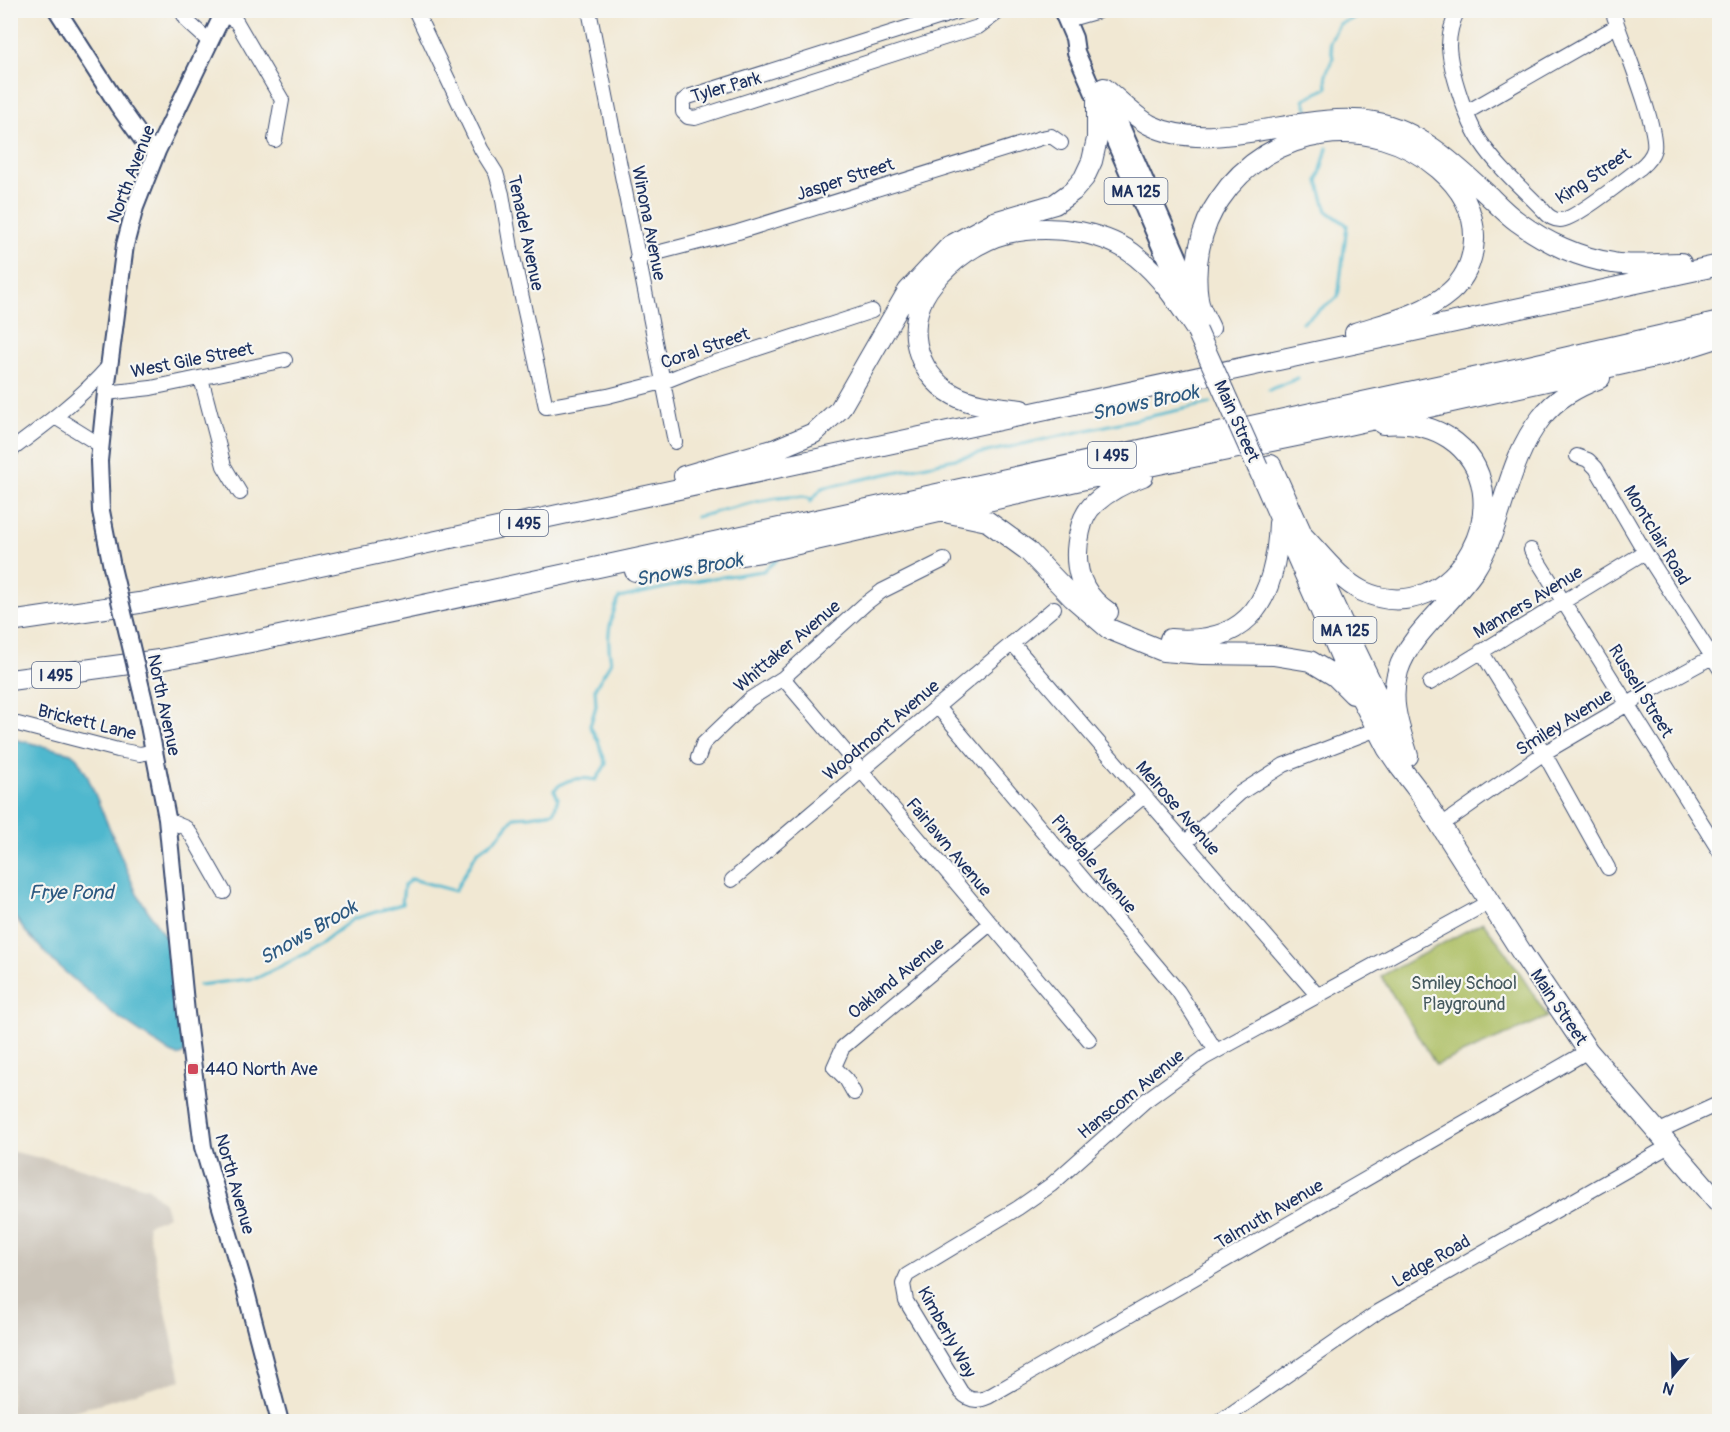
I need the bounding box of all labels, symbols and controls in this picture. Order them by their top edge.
street label: Tyler Park [688,66,764,108]
street label: North Avenue [102,122,161,226]
street label: King Street [1551,142,1636,210]
street label: Jasper Street [793,153,898,206]
street label: Winona Avenue [626,164,671,282]
street label: Tenadel Avenue [502,173,549,293]
road number: MA 125 [1104,178,1168,204]
street label: Coral Street [658,322,753,374]
street label: West Gile Street [129,337,256,384]
street label: Main Street [1208,377,1265,466]
water label: Snows Brook [1089,379,1202,426]
road number: I 495 [1088,442,1136,468]
street label: Montclair Road [1618,481,1695,589]
road number: I 495 [500,510,548,536]
water label: Snows Brook [633,547,746,592]
street label: Manners Avenue [1469,561,1587,644]
street label: Whittaker Avenue [729,595,845,698]
road number: MA 125 [1314,617,1376,643]
street label: Russell Street [1603,640,1679,743]
street label: North Avenue [142,652,186,758]
road number: I 495 [32,662,80,688]
street label: Woodmont Avenue [818,675,945,786]
street label: Smiley Avenue [1512,684,1617,761]
street label: Brickett Lane [35,699,139,746]
street label: Melrose Avenue [1130,756,1225,860]
street label: Fairlawn Avenue [901,793,997,902]
street label: Pinedale Avenue [1046,810,1142,918]
water label: Frye Pond [29,880,115,905]
water label: Snows Brook [255,894,363,970]
street label: Oakland Avenue [843,932,949,1024]
street label: Main Street [1525,965,1593,1051]
park label: Smiley School Playground [1411,972,1517,1016]
street label: Hanscom Avenue [1073,1044,1189,1144]
place label: 440 North Ave [205,1058,318,1081]
marker: 440 North Ave [186,1062,200,1076]
street label: North Avenue [209,1131,260,1237]
street label: Talmuth Avenue [1211,1174,1328,1255]
street label: Ledge Road [1388,1230,1475,1293]
street label: Kimberly Way [912,1282,981,1382]
north arrow [1643,1345,1703,1405]
text: N [1660,1377,1677,1399]

